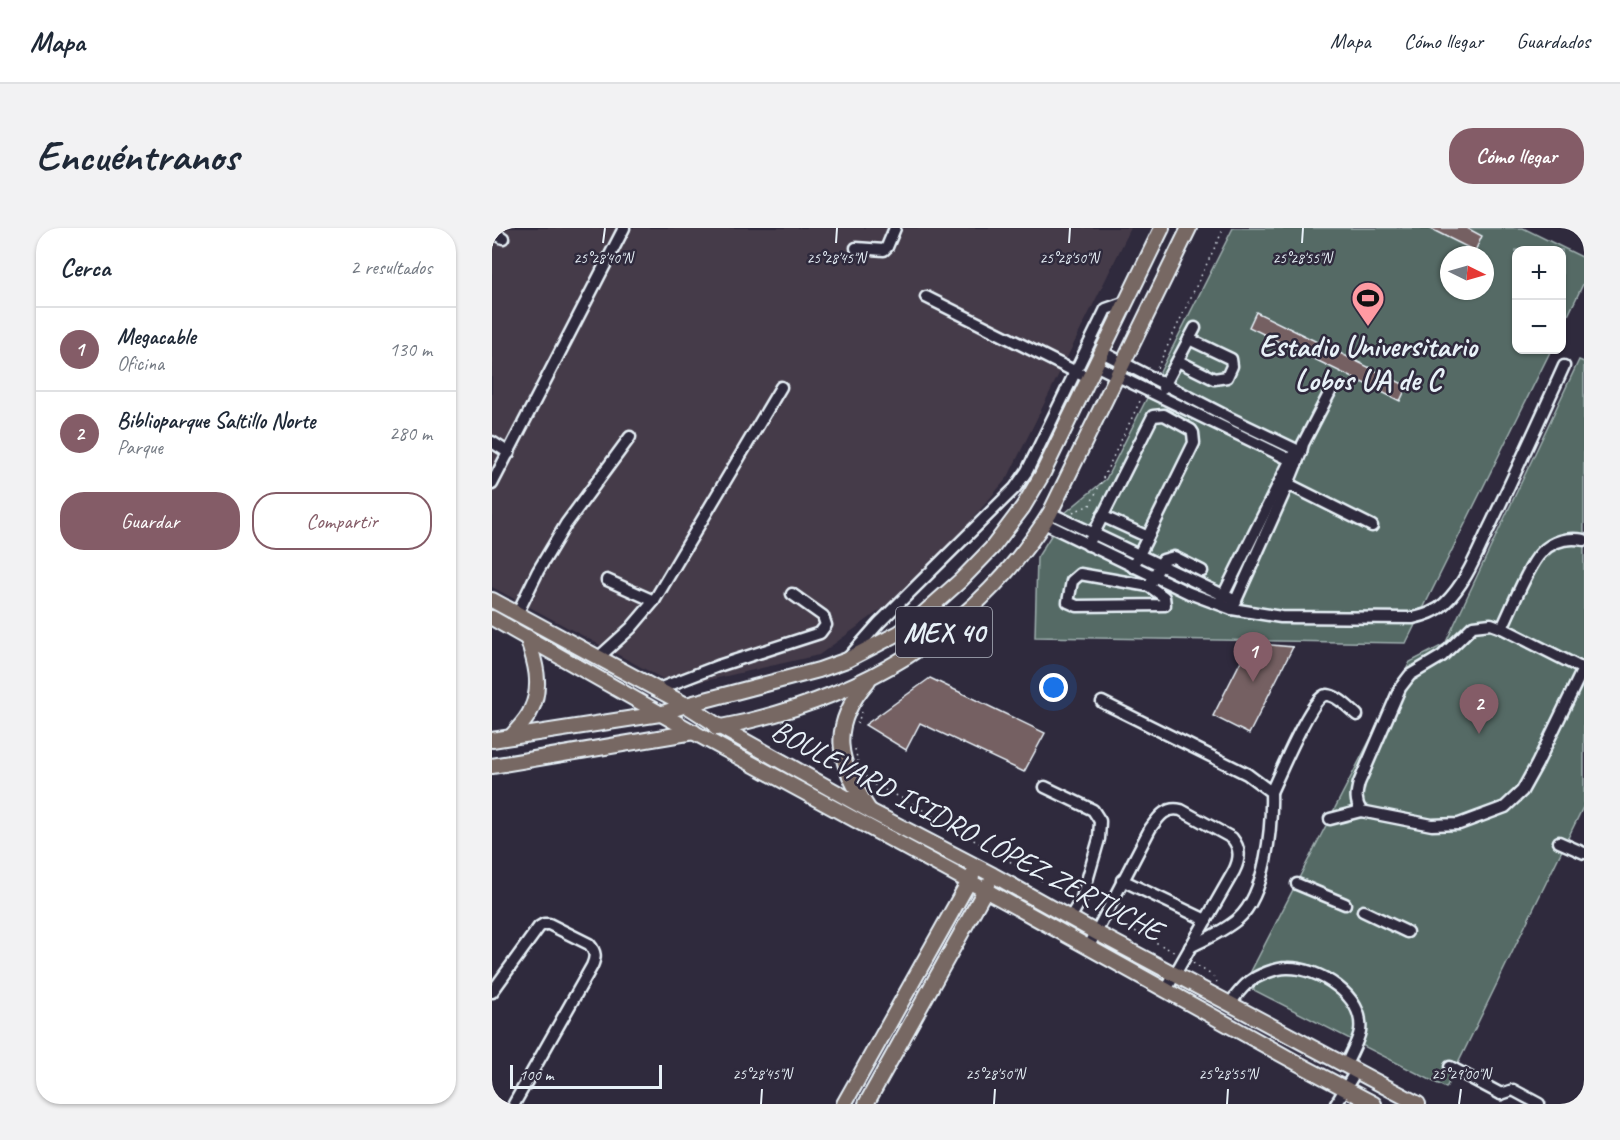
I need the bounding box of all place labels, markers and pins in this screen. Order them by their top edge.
sports icon: Estadio Universitario Lobos UA de C [1350,280,1386,327]
place label: Estadio Universitario Lobos UA de C [1259,327,1479,399]
pin: 1 [1234,632,1272,682]
pin: 2 [1460,684,1498,734]

